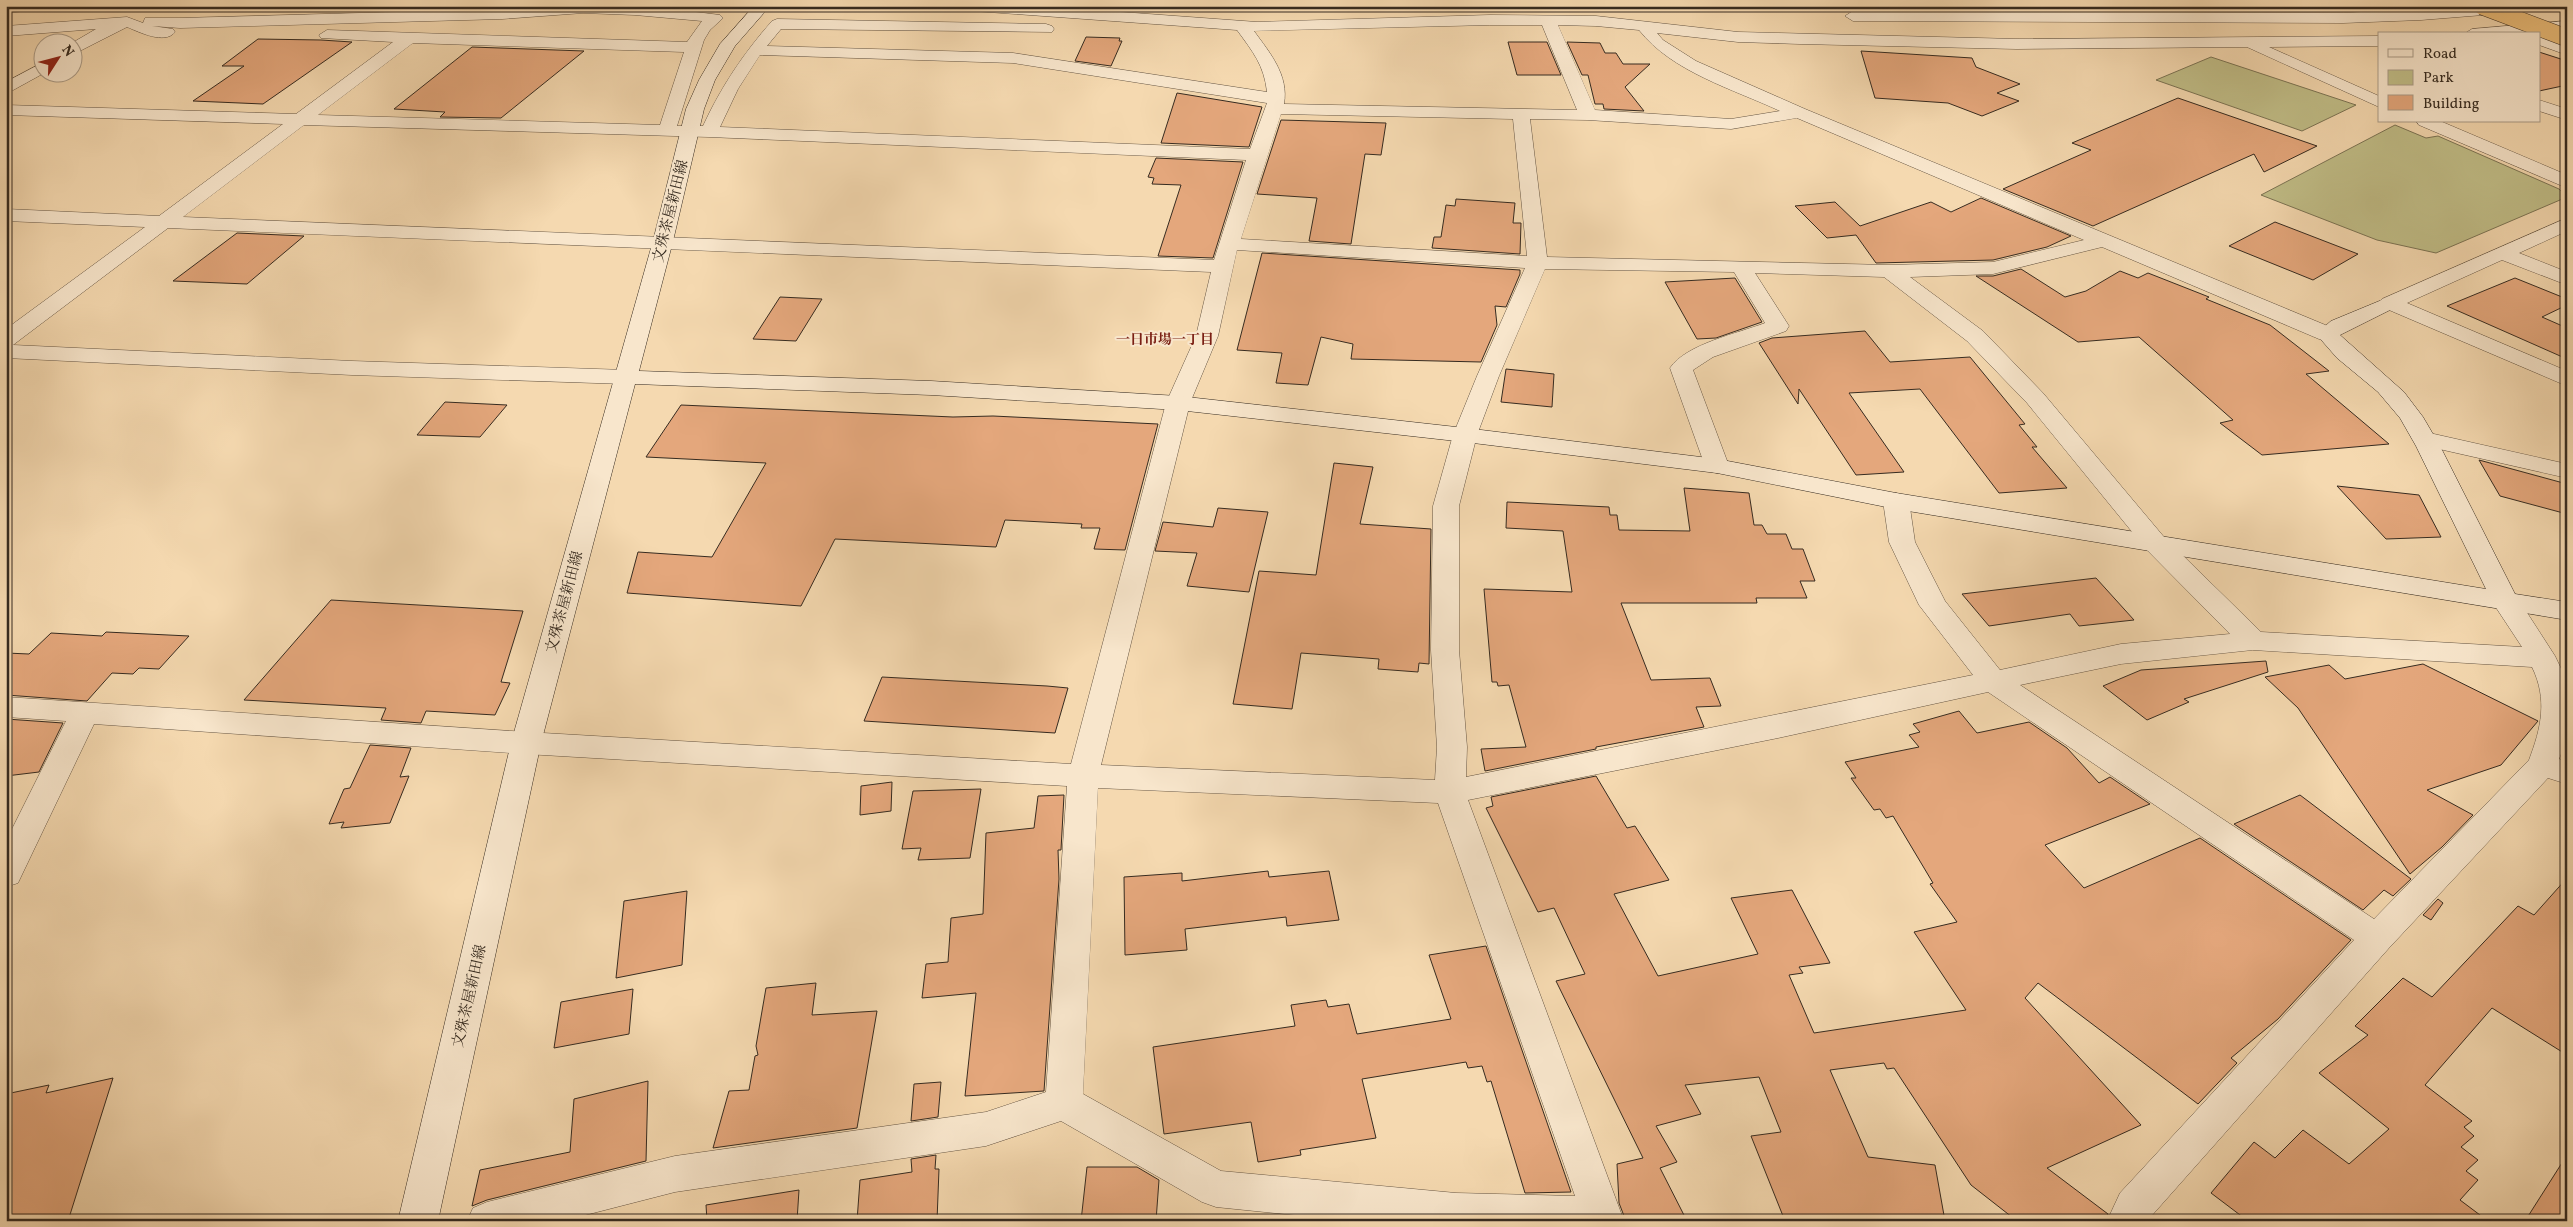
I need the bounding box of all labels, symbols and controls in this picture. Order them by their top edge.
north arrow [32,32,82,82]
legend [2378,32,2540,122]
text: N [57,42,78,61]
text: Road [2423,44,2457,65]
text: Park [2423,68,2454,89]
text: Building [2423,94,2480,115]
street label: 文殊茶屋新田線 [649,158,694,265]
district label: 一日市場一丁目 [1116,331,1214,350]
street label: 文殊茶屋新田線 [542,549,589,656]
street label: 文殊茶屋新田線 [448,943,493,1050]

